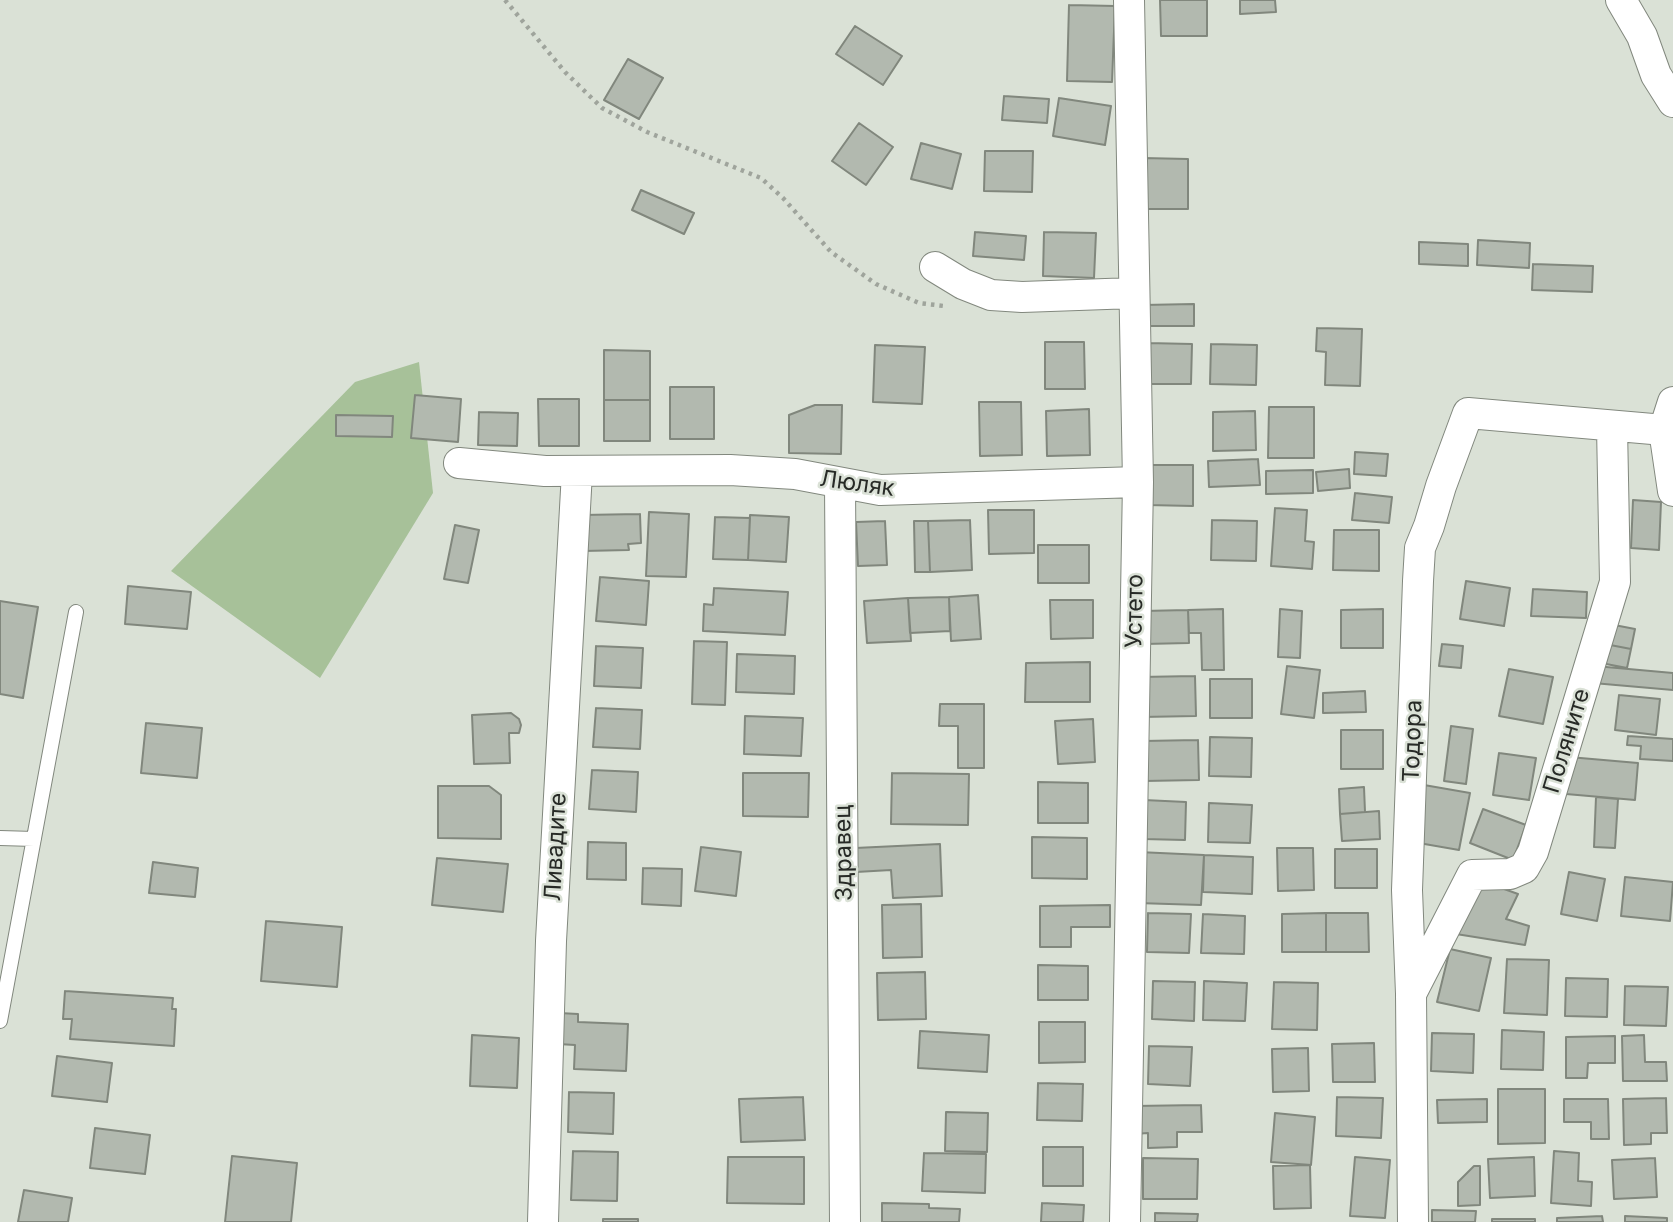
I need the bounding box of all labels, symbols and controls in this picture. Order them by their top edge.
street label: Люляк [818,465,896,503]
street label: Устето [1121,574,1149,648]
street label: Поляните [1538,685,1596,797]
street label: Тодора [1398,699,1428,783]
street label: Ливадите [539,792,573,902]
street label: Здравец [829,805,859,901]

